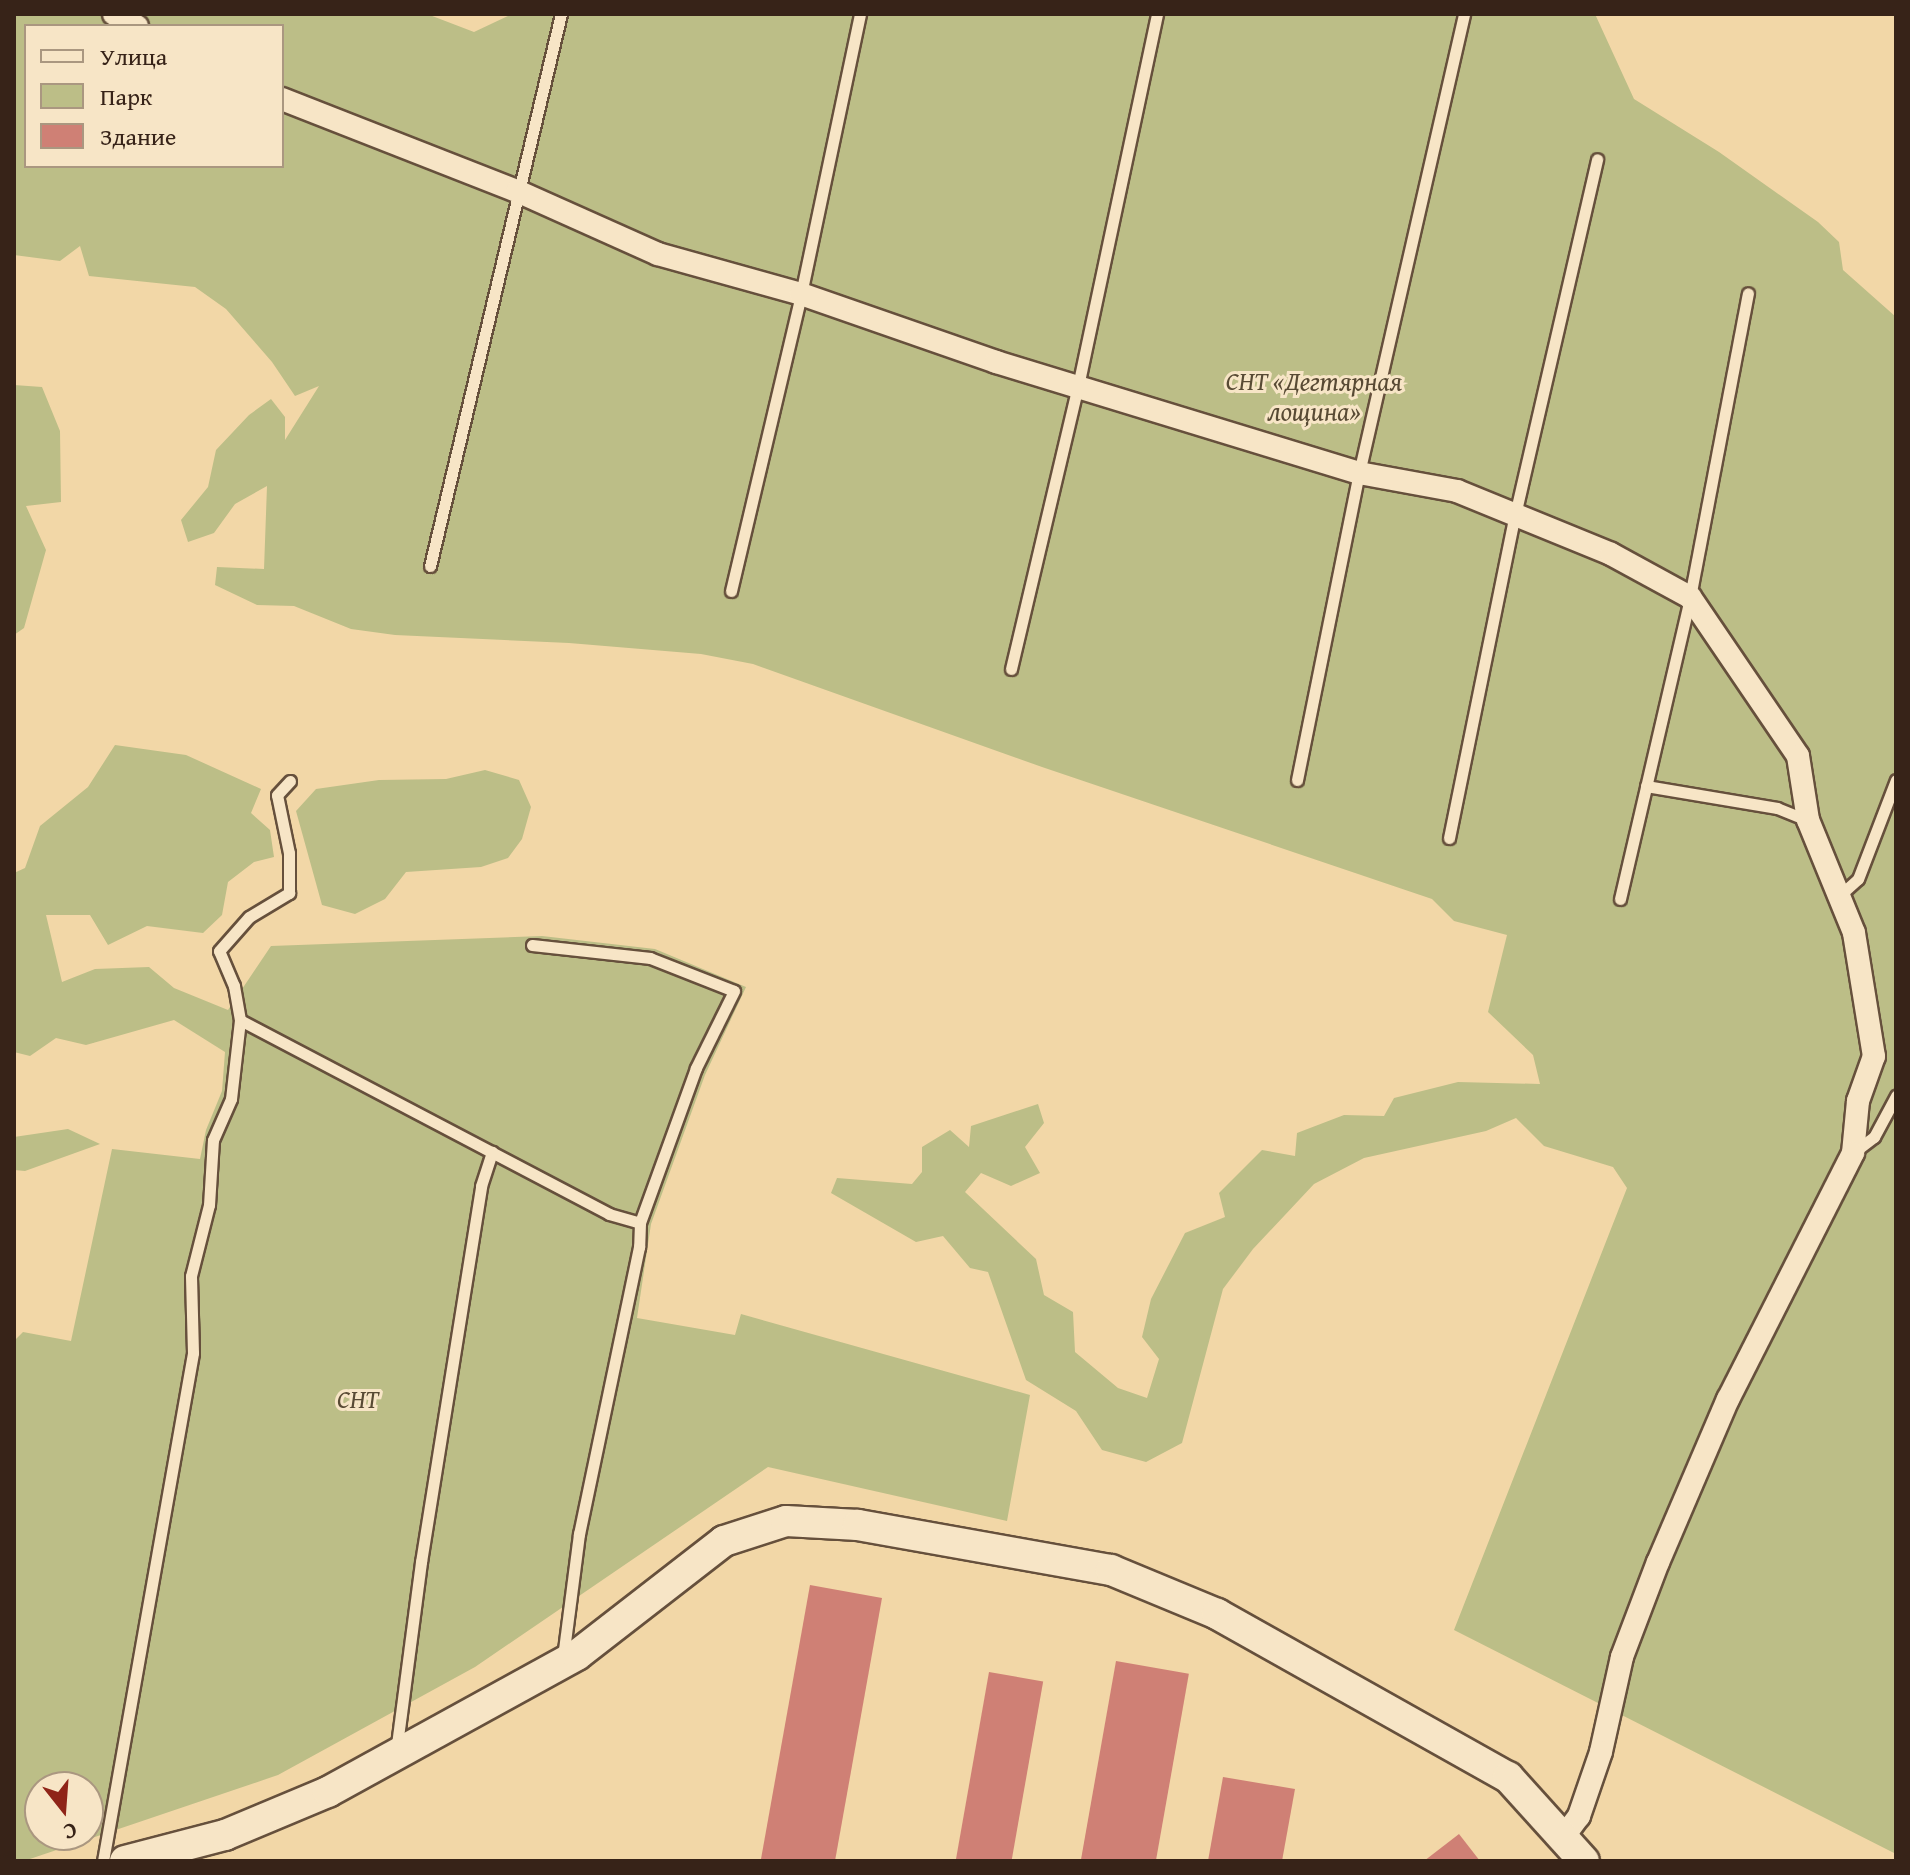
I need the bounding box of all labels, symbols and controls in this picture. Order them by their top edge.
legend [24,24,284,168]
text: Улица [100,39,167,74]
text: Парк [100,79,152,114]
text: Здание [100,119,176,154]
park label: СНТ «Дегтярная лощина» [1226,365,1402,426]
park label: СНТ [337,1383,379,1415]
north arrow [24,1771,104,1851]
text: С [60,1815,81,1849]

